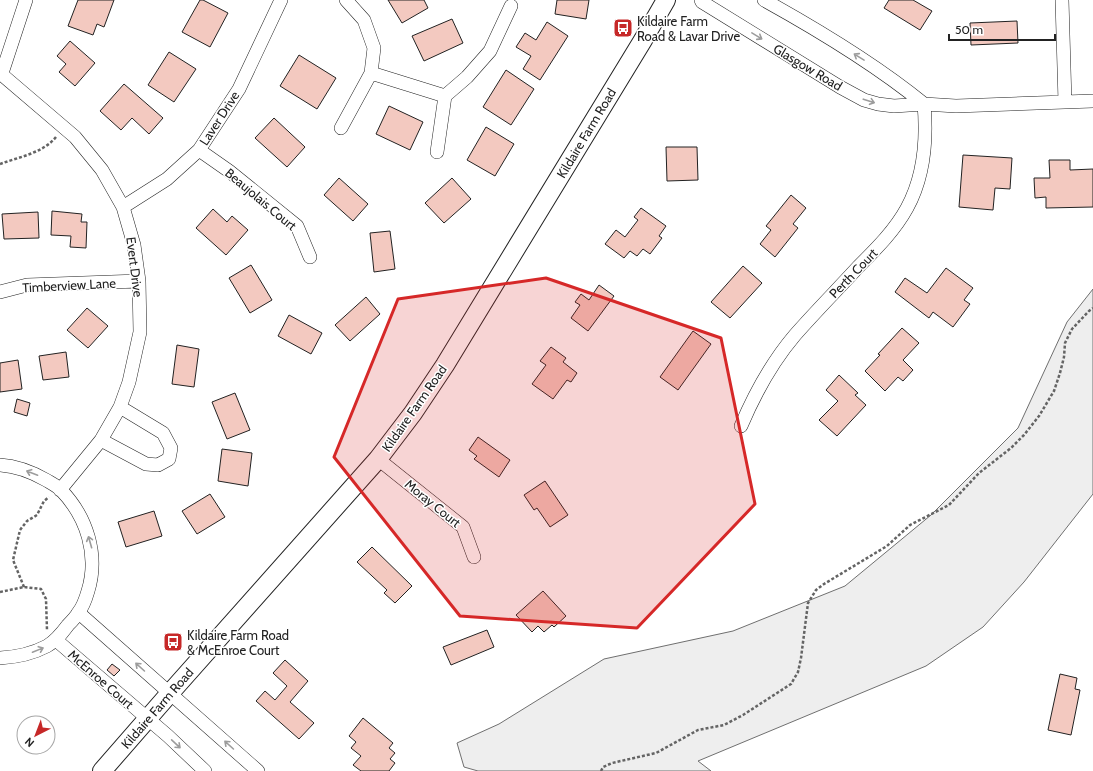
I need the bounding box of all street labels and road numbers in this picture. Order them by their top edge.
street label: Glasgow Road [771,40,845,94]
street label: Kildaire Farm Road [553,85,619,181]
street label: Laver Drive [196,88,243,148]
street label: Beaujolais Court [221,165,300,235]
street label: Evert Drive [123,236,147,298]
street label: Perth Court [825,244,881,301]
street label: Timberview Lane [22,275,117,295]
street label: Kildaire Farm Road [378,362,450,454]
street label: Moray Court [402,476,465,531]
street label: McEnroe Court [65,646,137,712]
street label: Kildaire Farm Road [117,664,197,752]

